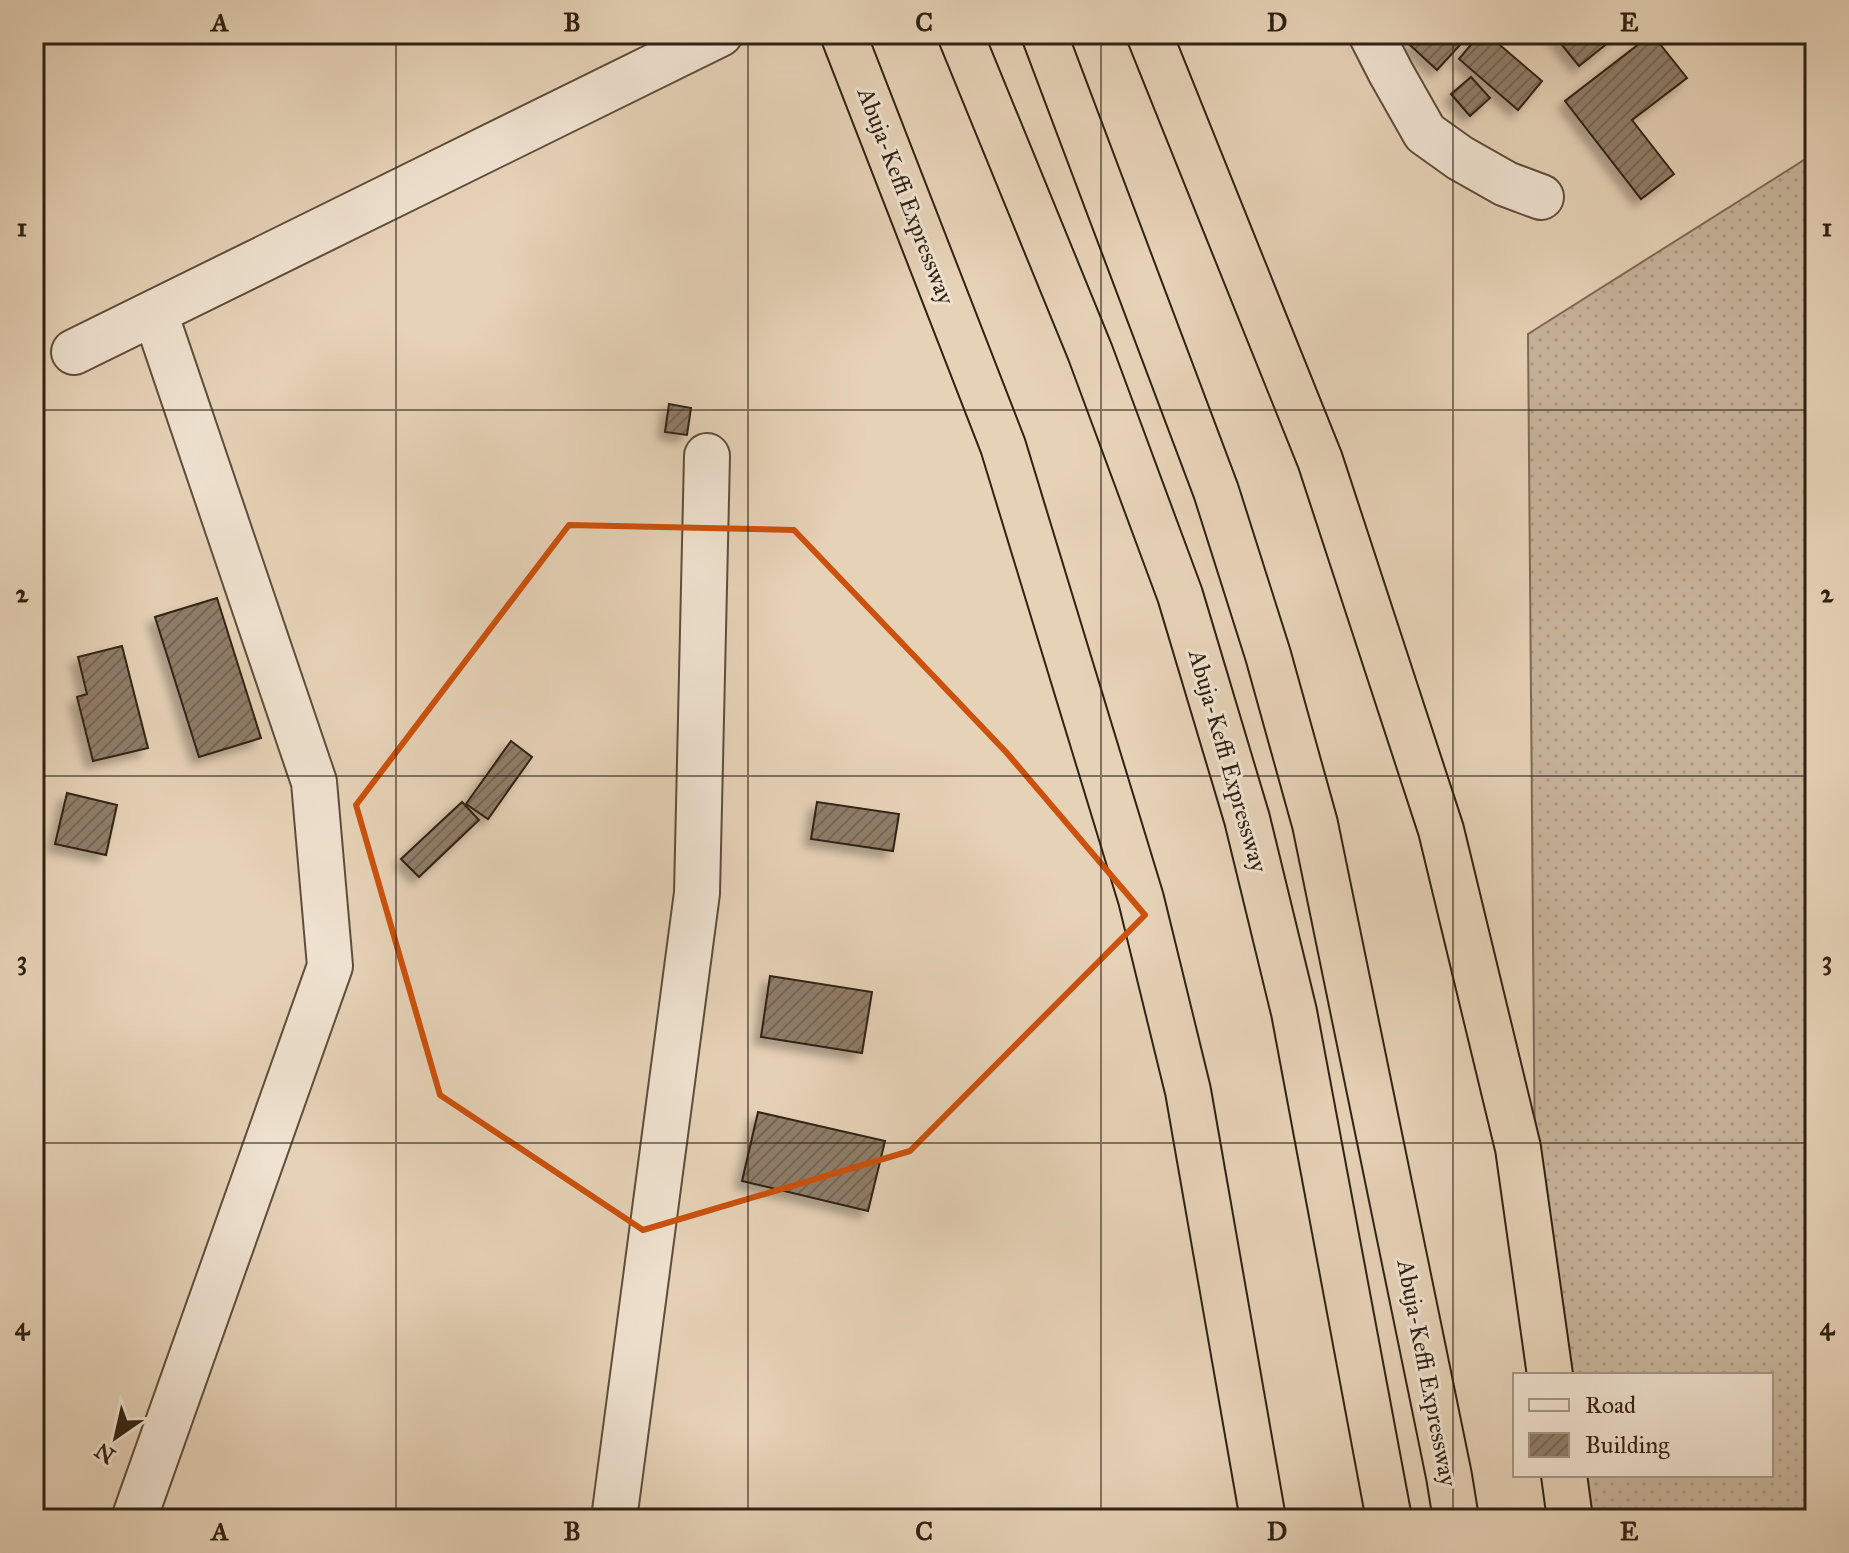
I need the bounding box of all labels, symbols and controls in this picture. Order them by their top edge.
text: A [209,6,229,38]
text: B [563,6,581,38]
text: C [915,6,933,38]
text: D [1267,6,1287,38]
text: E [1620,6,1639,38]
street label: Abuja-Keffi Expressway [850,82,962,309]
text: 1 [17,211,27,243]
text: 1 [1822,211,1832,243]
text: 2 [16,577,30,609]
text: 2 [1821,577,1835,609]
street label: Abuja-Keffi Expressway [1182,645,1274,876]
text: 3 [17,944,27,976]
text: 3 [1822,944,1832,976]
street label: Abuja-Keffi Expressway [1390,1256,1464,1490]
text: 4 [15,1310,31,1342]
text: 4 [1820,1310,1836,1342]
legend [1513,1373,1773,1477]
text: Road [1585,1390,1636,1420]
north arrow [76,1397,156,1477]
text: Building [1585,1430,1670,1460]
text: N [90,1437,120,1470]
text: A [209,1515,229,1547]
text: B [563,1515,581,1547]
text: C [915,1515,933,1547]
text: D [1267,1515,1287,1547]
text: E [1620,1515,1639,1547]

